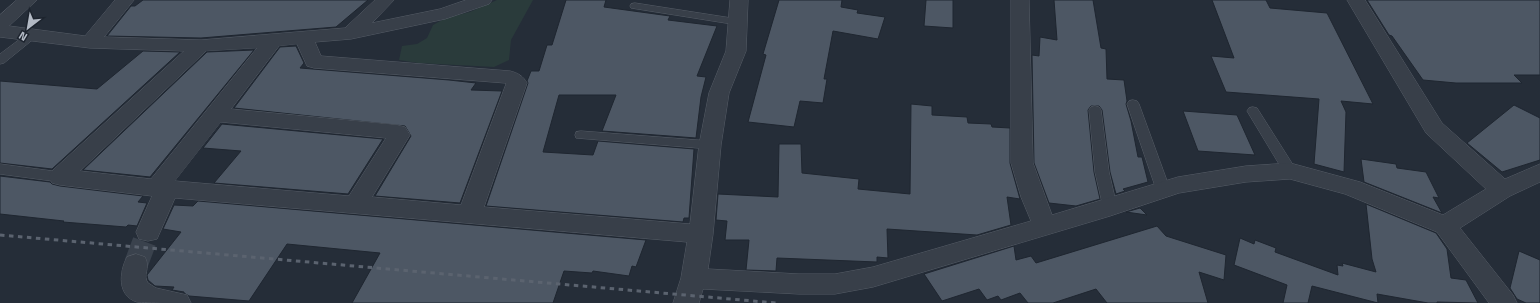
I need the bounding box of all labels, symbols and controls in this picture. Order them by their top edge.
north arrow [8,8,48,48]
text: N [15,28,30,45]

